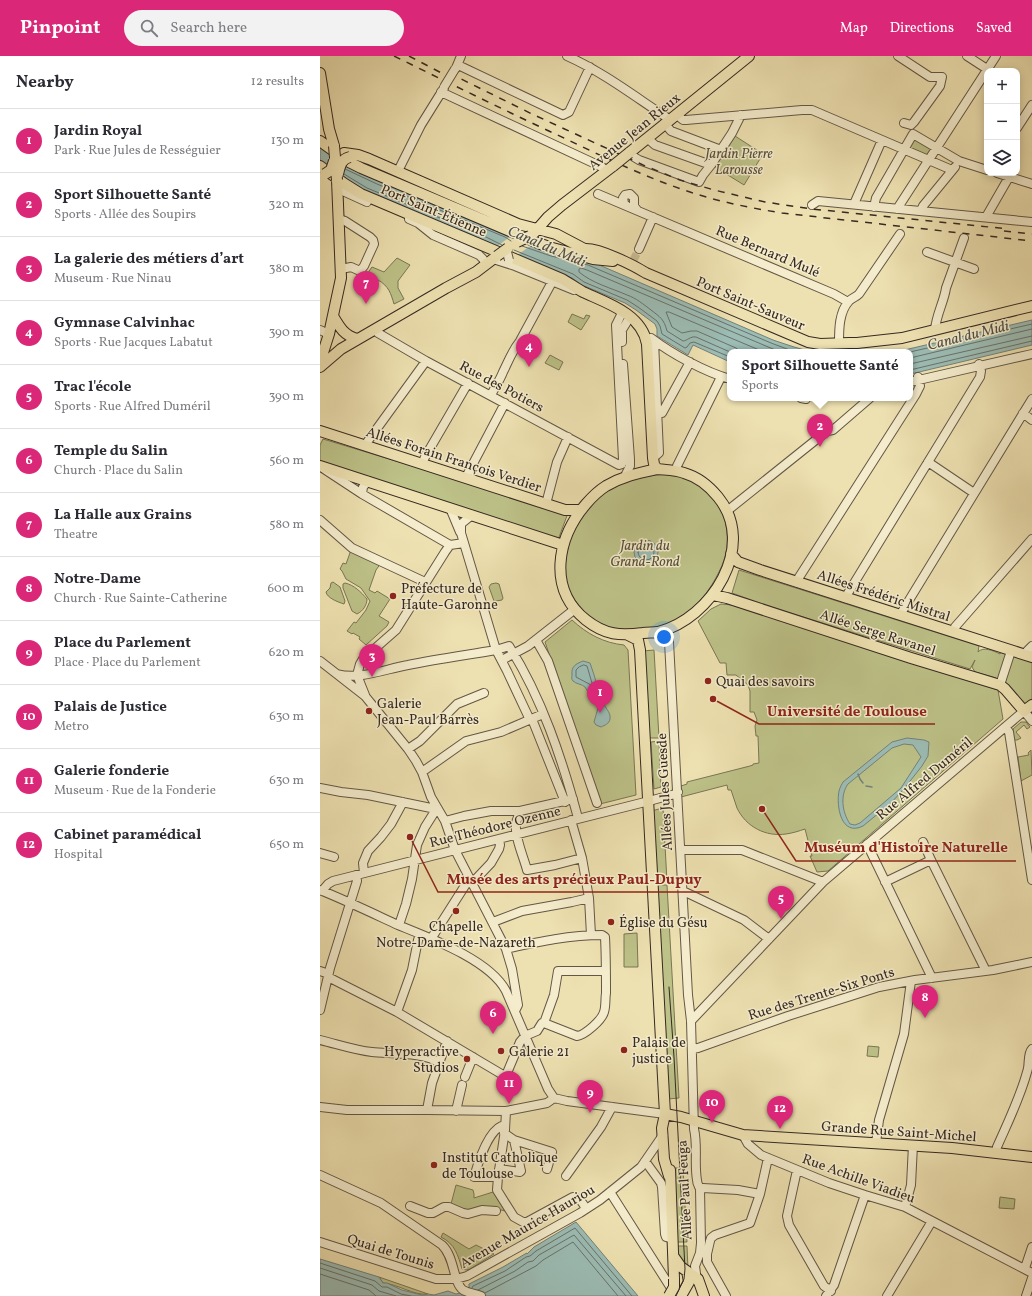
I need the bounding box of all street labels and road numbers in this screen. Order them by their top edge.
street label: Avenue Jean Rieux [585,89,685,175]
street label: Port Saint-Étienne [377,180,490,242]
street label: Rue Bernard Mulé [712,222,823,283]
street label: Port Saint-Sauveur [693,273,808,336]
street label: Rue des Potiers [456,357,547,418]
street label: Allées Forain François Verdier [363,423,544,498]
street label: Allées Frédéric Mistral [814,566,953,627]
street label: Allée Serge Ravanel [817,606,938,661]
street label: Allées Jules Guesde [653,732,678,851]
street label: Rue Alfred Duméril [873,733,977,825]
street label: Rue Théodore Ozenne [428,802,563,853]
street label: Rue des Trente-Six Ponts [746,963,897,1026]
street label: Grande Rue Saint-Michel [821,1118,977,1147]
street label: Allée Paul Feuga [673,1139,698,1240]
street label: Rue Achille Viadieu [799,1150,918,1209]
street label: Avenue Maurice Hauriou [457,1181,599,1274]
street label: Quai de Tounis [345,1230,436,1275]

